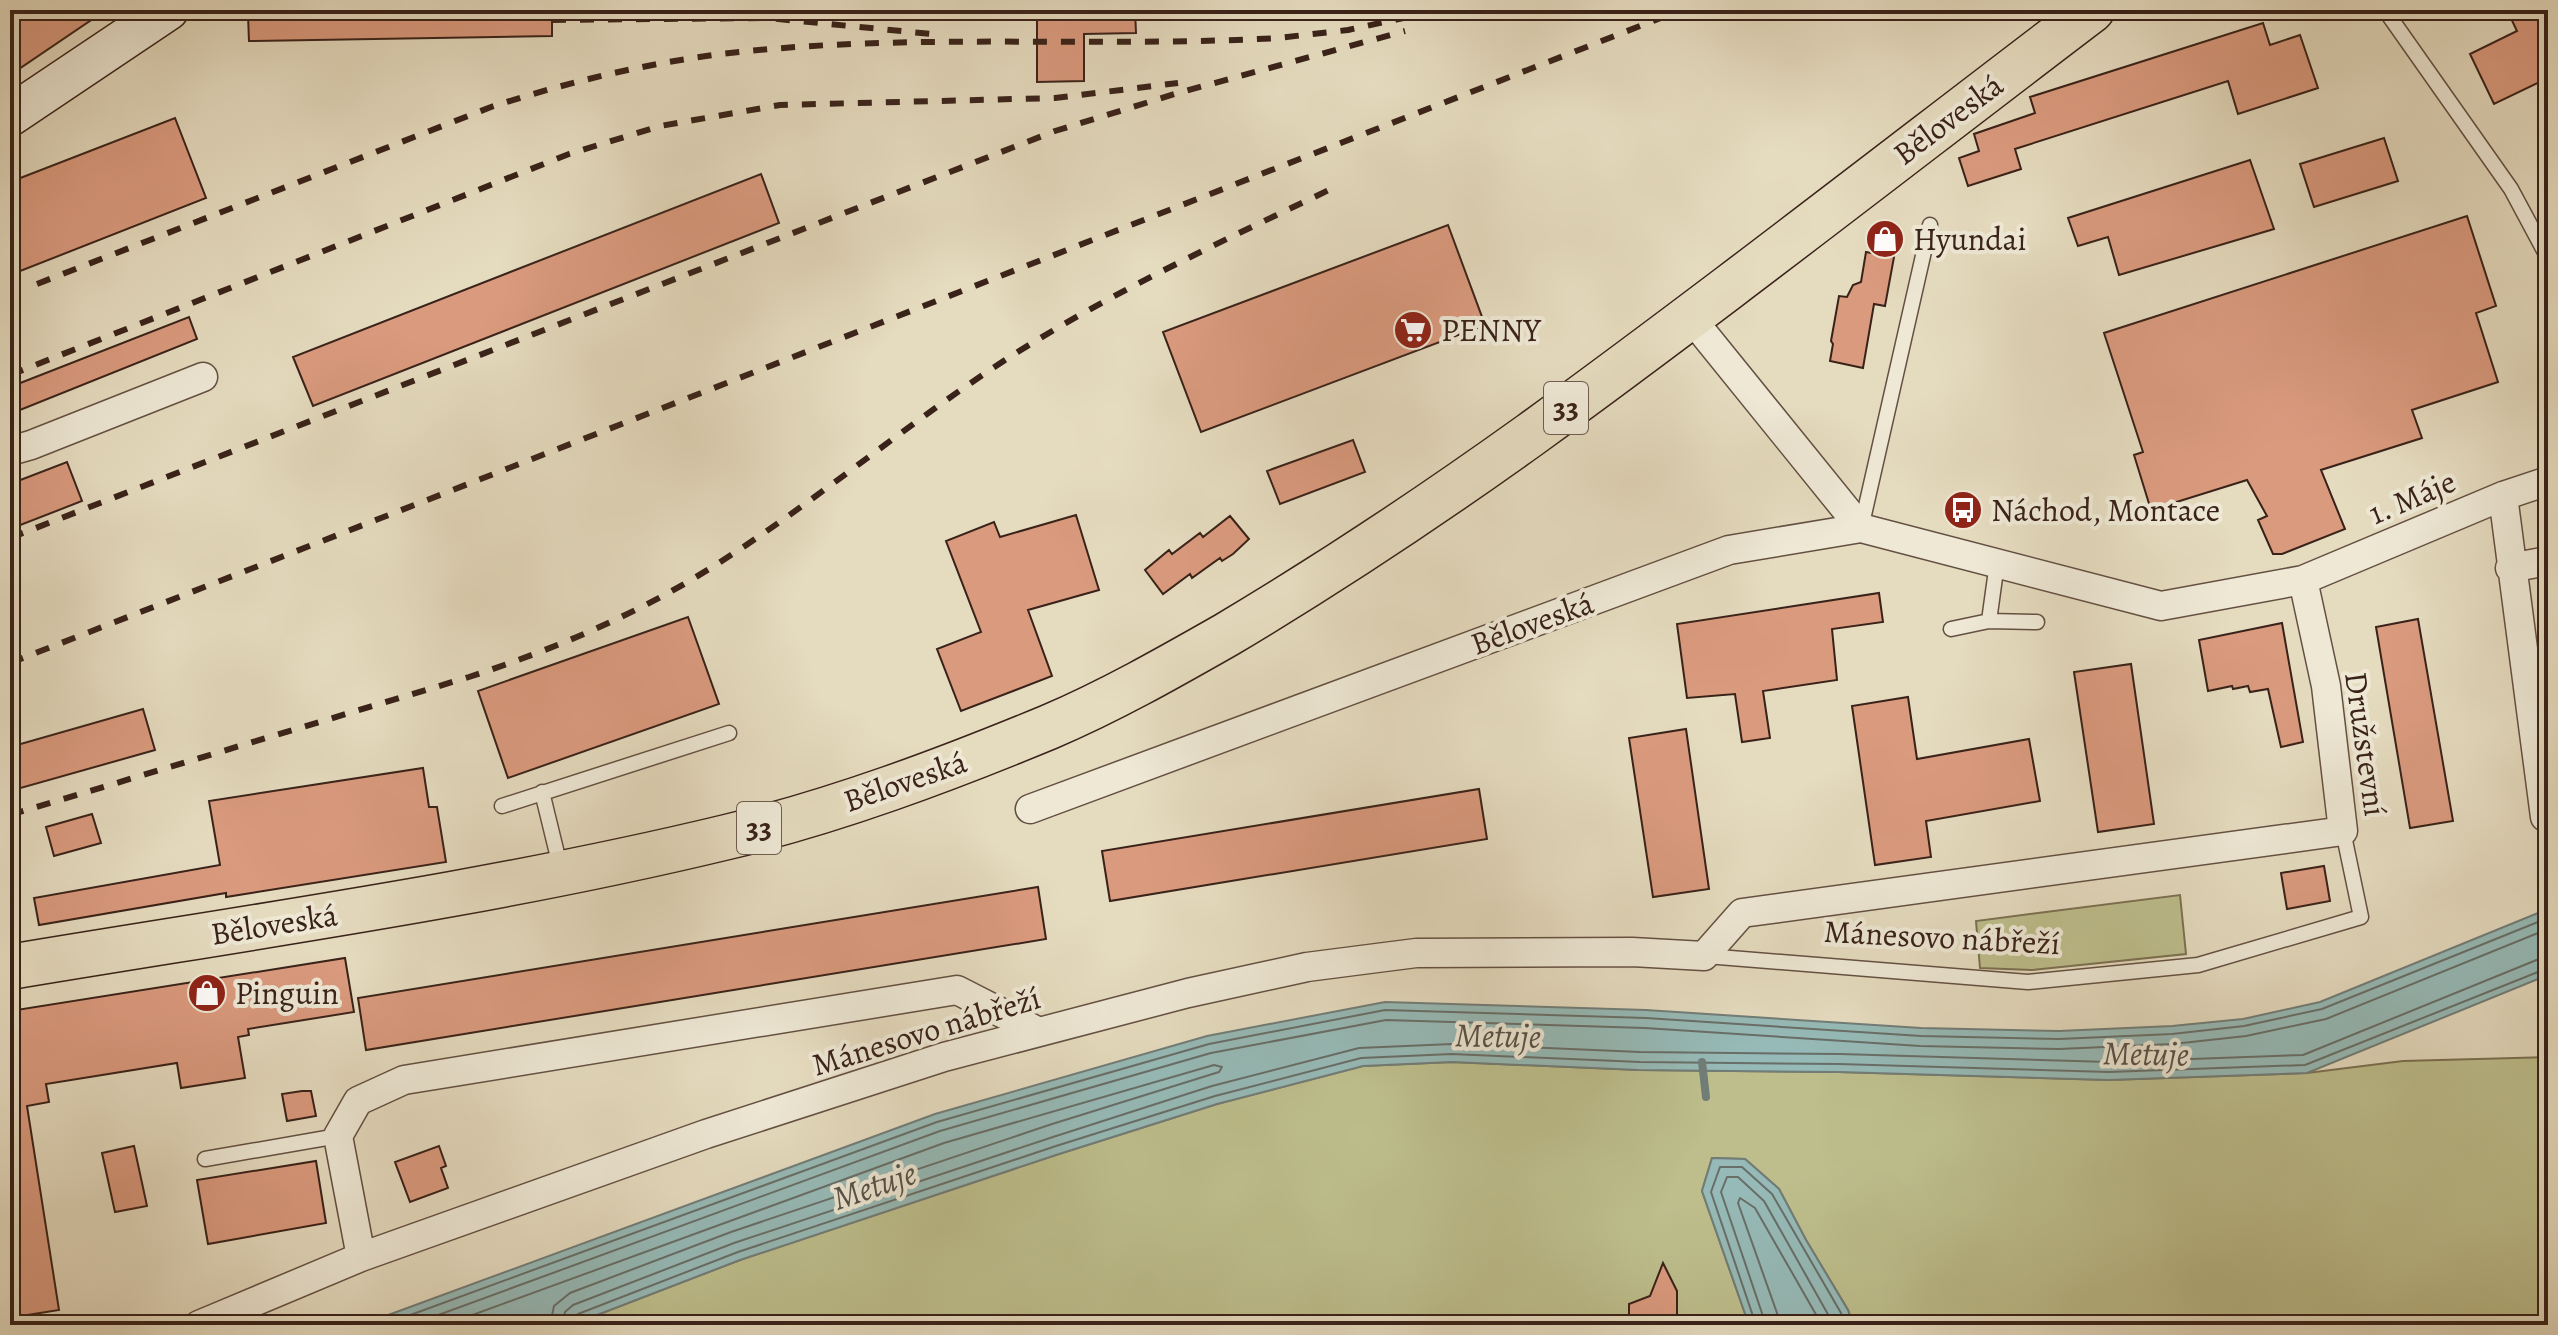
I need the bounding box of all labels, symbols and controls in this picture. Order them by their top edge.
street label: Běloveská [1884,63,2012,175]
place label: Hyundai [1913,217,2026,261]
shop icon: Hyundai [1864,218,1906,260]
place label: PENNY [1441,308,1542,352]
supermarket icon: PENNY [1392,309,1434,351]
road number: 33 [1544,382,1588,434]
street label: 1. Máje [2362,459,2462,535]
place label: Náchod, Montace [1991,488,2220,532]
bus stop icon: Náchod, Montace [1942,489,1984,531]
street label: Běloveská [1465,581,1599,665]
street label: Družstevní [2334,669,2398,819]
street label: Běloveská [838,739,972,823]
road number: 33 [737,802,781,854]
street label: Běloveská [208,892,340,956]
street label: Mánesovo nábřeží [1823,909,2061,965]
place label: Pinguin [235,971,339,1015]
shop icon: Pinguin [186,972,228,1014]
street label: Mánesovo nábřeží [806,975,1046,1087]
water label: Metuje [1455,1011,1541,1060]
water label: Metuje [2103,1029,2189,1078]
water label: Metuje [826,1149,922,1222]

